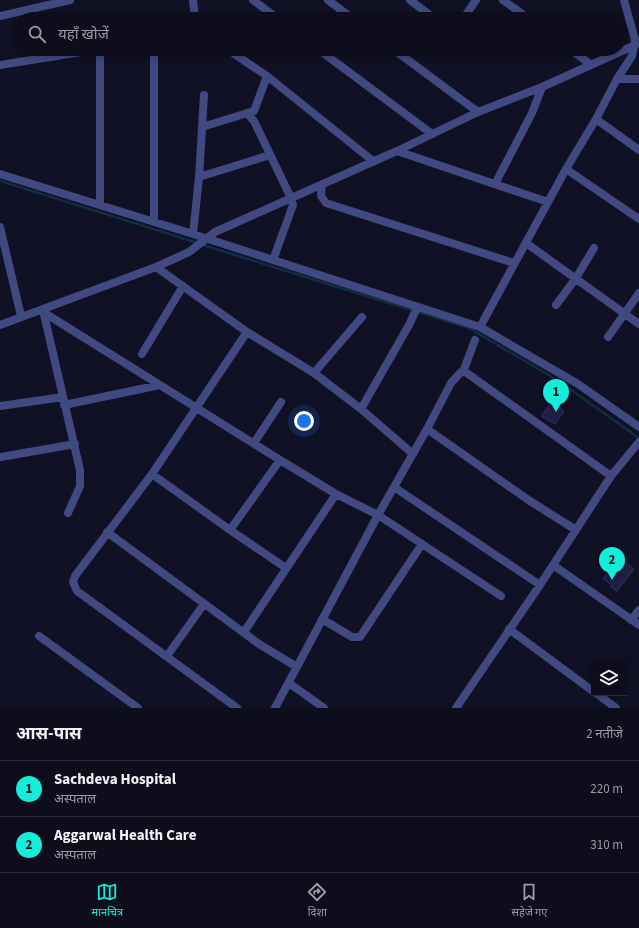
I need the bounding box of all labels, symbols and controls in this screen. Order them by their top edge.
search box [12,12,627,56]
icon: search [26,23,48,45]
text: यहाँ खोजें [58,24,109,45]
pin: 1 [543,379,569,412]
your location [294,411,314,431]
pin: 2 [599,547,625,580]
map controls [591,660,627,696]
button: layers [591,660,627,696]
text: आस-पास [16,722,82,746]
text: 2 नतीजे [586,725,623,743]
text: Sachdeva Hospital [54,769,176,790]
text: 1 [26,780,32,798]
text: 220 m [590,780,623,798]
text: अस्पताल [54,790,96,808]
text: Aggarwal Health Care [54,825,196,846]
text: 2 [26,836,32,854]
text: 310 m [590,836,623,854]
text: अस्पताल [54,846,96,864]
tab: मानचित्र [92,881,123,920]
tab: दिशा [306,881,328,920]
tab: सहेजे गए [511,881,547,920]

